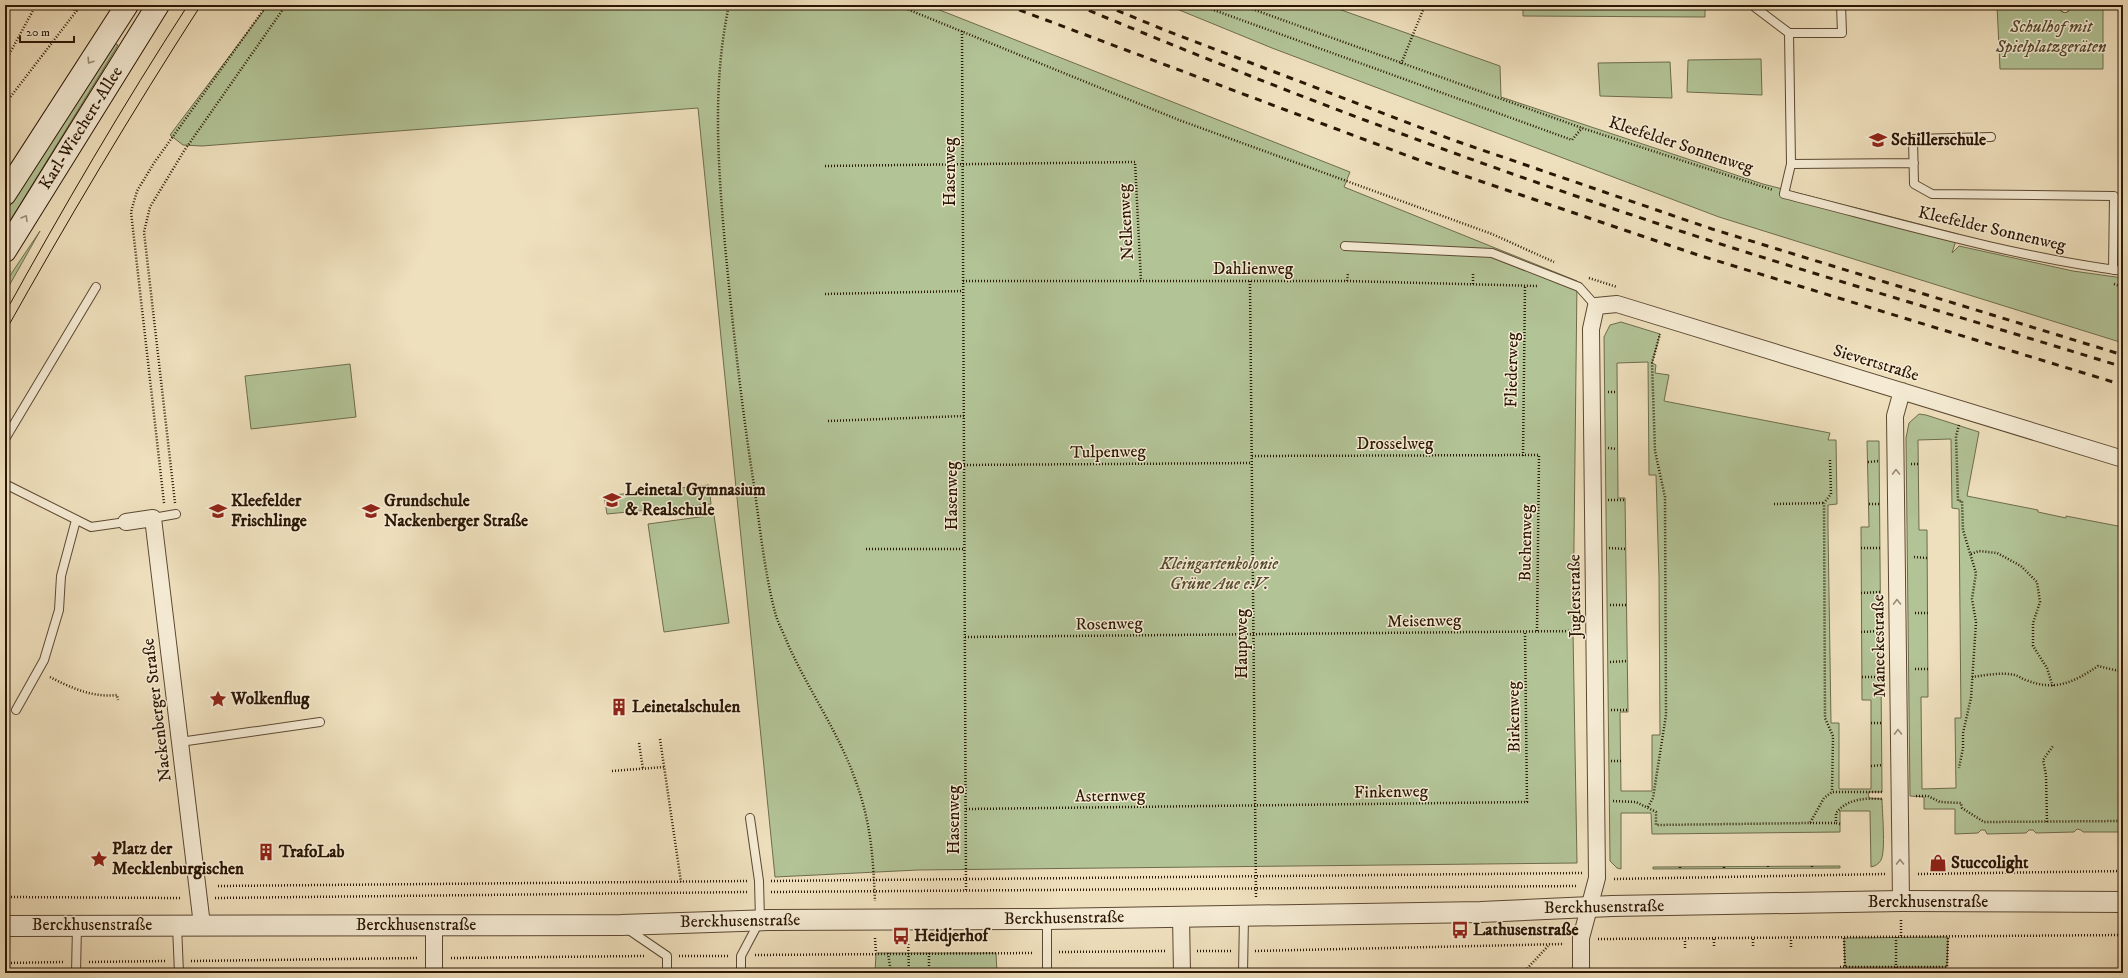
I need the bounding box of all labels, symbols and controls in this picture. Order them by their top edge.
park label: Schulhof mit Spielplatzgeräten [1995,16,2107,58]
scale bar [20,18,74,44]
text: 20 m [26,25,50,40]
one-way arrow [87,57,95,64]
street label: Karl-Wiechert-Allee [34,62,128,194]
street label: Kleefelder Sonnenweg [1606,111,1757,179]
place label: Schillerschule [1891,129,1986,151]
school or university icon: Schillerschule [1868,130,1888,150]
street label: Hasenweg [939,137,961,207]
street label: Nelkenweg [1113,183,1139,261]
street label: Kleefelder Sonnenweg [1916,201,2069,257]
one-way arrow [21,215,28,222]
street label: Dahlienweg [1213,258,1294,280]
street label: Fliederweg [1500,332,1524,408]
street label: Sievertstraße [1830,340,1922,386]
street label: Drosselweg [1357,433,1434,455]
street label: Tulpenweg [1070,440,1147,464]
street label: Hasenweg [941,461,963,531]
one-way arrow [1892,469,1900,475]
place label: Leinetal Gymnasium & Realschule [625,479,766,521]
place label: Kleefelder Frischlinge [231,490,307,532]
place label: Grundschule Nackenberger Straße [384,490,528,532]
school or university icon: Leinetal Gymnasium & Realschule [602,490,622,510]
school or university icon: Kleefelder Frischlinge [208,501,228,521]
school or university icon: Grundschule Nackenberger Straße [361,501,381,521]
street label: Buchenweg [1514,504,1538,582]
park label: Kleingartenkolonie Grüne Aue e.V. [1159,553,1279,595]
street label: Juglerstraße [1563,554,1587,640]
street label: Maneckestraße [1867,594,1891,698]
one-way arrow [1893,599,1901,605]
street label: Hauptweg [1231,608,1253,679]
street label: Meisenweg [1387,609,1462,633]
street label: Rosenweg [1075,612,1144,636]
street label: Nackenberger Straße [137,637,177,783]
street label: Birkenweg [1502,680,1526,753]
place label: Wolkenflug [230,688,310,710]
place icon: Wolkenflug [208,689,228,709]
place label: Leinetalschulen [632,696,740,718]
building icon: Leinetalschulen [609,697,629,717]
one-way arrow [1894,729,1903,735]
street label: Finkenweg [1354,780,1429,804]
street label: Asternweg [1075,784,1146,808]
street label: Hasenweg [943,785,965,855]
place label: Platz der Mecklenburgischen [112,838,244,880]
place label: TrafoLab [278,841,345,863]
building icon: TrafoLab [256,842,276,862]
place icon: Platz der Mecklenburgischen [89,849,109,869]
place label: Stuccolight [1951,852,2029,874]
shop icon: Stuccolight [1928,853,1948,873]
one-way arrow [1896,859,1904,865]
street label: Berckhusenstraße [1868,891,1988,913]
street label: Berckhusenstraße [1544,895,1664,919]
street label: Berckhusenstraße [1004,906,1124,930]
street label: Berckhusenstraße [680,909,800,933]
street label: Berckhusenstraße [32,914,152,936]
street label: Berckhusenstraße [356,914,476,936]
place label: Lathusenstraße [1473,919,1579,941]
bus stop icon: Lathusenstraße [1450,920,1470,940]
place label: Heidjerhof [914,925,991,947]
bus stop icon: Heidjerhof [891,926,911,946]

